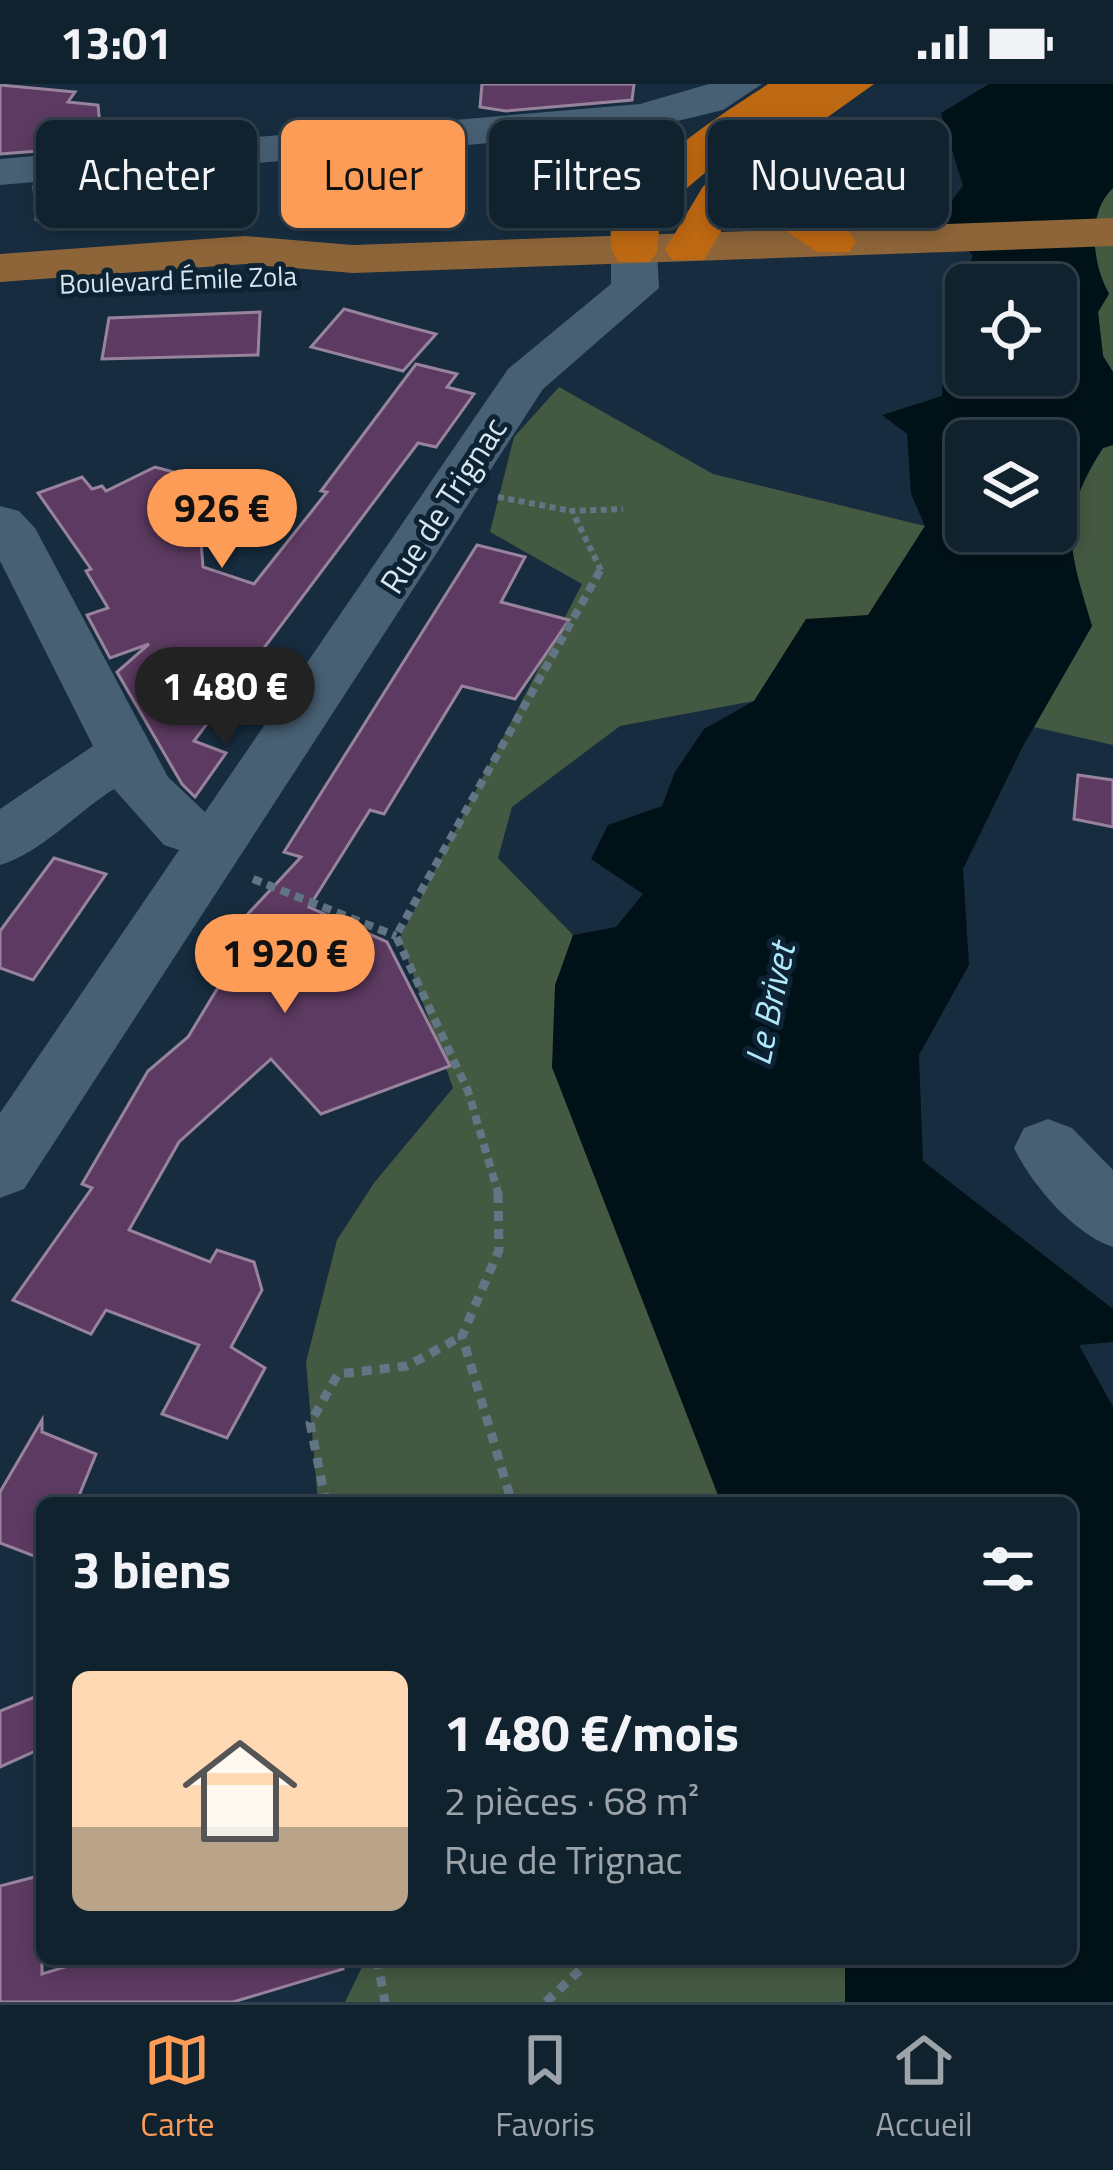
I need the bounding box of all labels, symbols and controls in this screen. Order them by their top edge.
text: 13:01 [60,8,172,76]
chip: Acheter [36,120,257,228]
chip: Louer [281,120,465,228]
chip: Filtres [489,120,684,228]
chip: Nouveau [708,120,949,228]
street label: Boulevard Émile Zola [58,254,298,304]
map controls [945,264,1077,552]
button: locate [945,264,1077,396]
street label: Rue de Trignac [367,407,519,603]
button: layers [945,420,1077,552]
pin: 926 € [138,469,306,571]
text: 926 € [174,478,270,537]
pin: 1 480 € [114,647,336,749]
text: 1 480 € [162,656,288,715]
pin: 1 920 € [174,914,396,1016]
text: 1 920 € [222,923,348,982]
water label: Le Brivet [729,934,810,1070]
text: 3 biens [72,1530,231,1608]
icon: filters [975,1536,1041,1602]
text: 1 480 €/mois [444,1693,739,1771]
icon: home [168,1719,312,1863]
text: 2 pièces · 68 m² [444,1771,699,1830]
text: Rue de Trignac [444,1830,683,1889]
tab: Carte [140,2027,215,2149]
tab: Favoris [495,2027,595,2149]
tab: Accueil [876,2027,973,2149]

